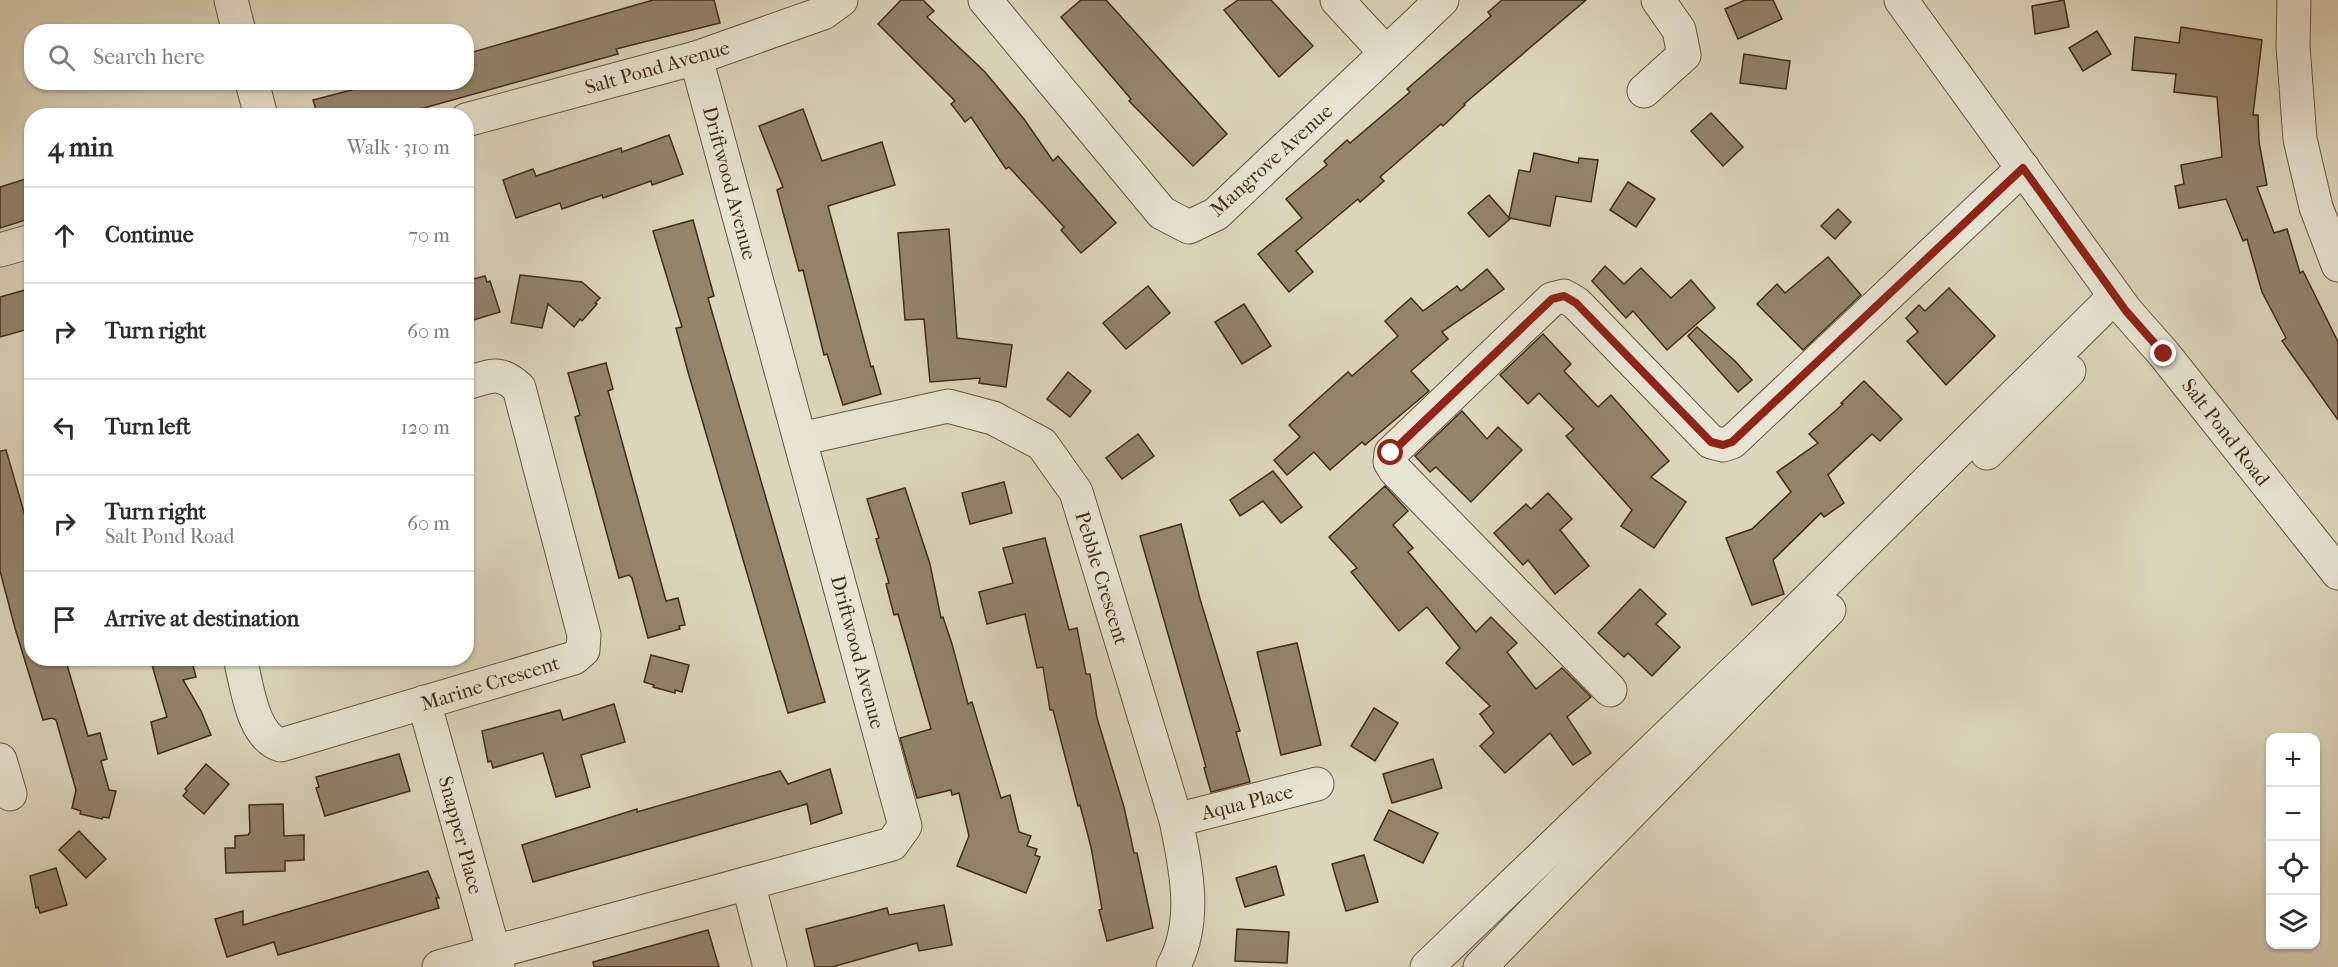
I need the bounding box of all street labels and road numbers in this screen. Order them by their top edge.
street label: Salt Pond Avenue [582,36,732,99]
street label: Mangrove Avenue [1206,99,1337,221]
street label: Driftwood Avenue [698,104,761,262]
street label: Salt Pond Road [2177,374,2275,491]
street label: Pebble Crescent [1070,509,1133,648]
street label: Driftwood Avenue [826,573,889,731]
street label: Marine Crescent [418,651,562,716]
street label: Snapper Place [434,774,487,897]
street label: Aqua Place [1198,780,1295,825]

